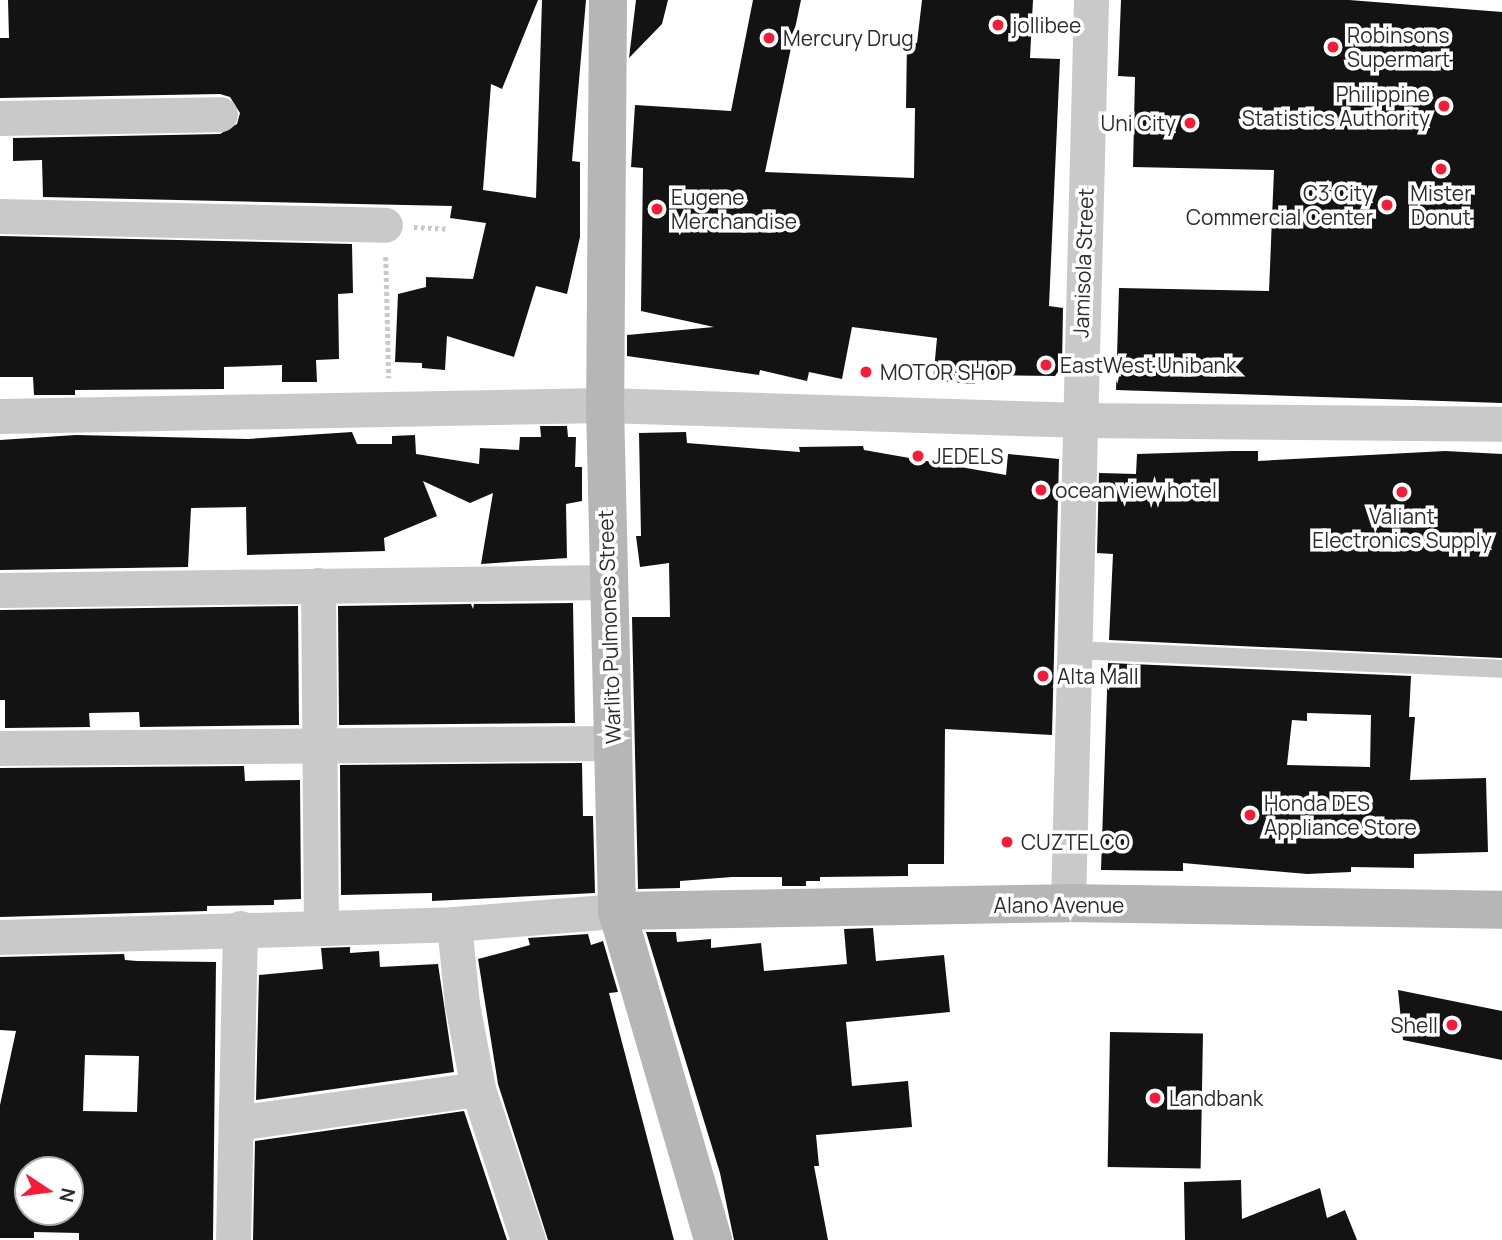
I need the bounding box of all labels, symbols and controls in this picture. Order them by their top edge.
place label: jollibee [1012,12,1081,38]
marker: jollibee [990,17,1006,33]
place label: Robinsons Supermart [1347,22,1450,72]
place label: Mercury Drug [783,25,914,51]
marker: Mercury Drug [761,30,777,46]
marker: Robinsons Supermart [1325,39,1341,55]
place label: Philippine Statistics Authority [1242,81,1430,131]
marker: Philippine Statistics Authority [1436,98,1452,114]
place label: Uni City [1101,110,1176,136]
marker: Uni City [1182,115,1198,131]
marker: Mister Donut [1433,161,1449,177]
place label: C3 City Commercial Center [1186,180,1373,230]
place label: Mister Donut [1410,180,1472,230]
place label: Eugene Merchandise [671,184,797,234]
street label: Jamisola Street [1068,188,1098,338]
marker: C3 City Commercial Center [1379,197,1395,213]
marker: Eugene Merchandise [649,201,665,217]
place label: EastWest Unibank [1060,352,1236,378]
marker: EastWest Unibank [1038,357,1054,373]
place label: MOTOR SHOP [880,359,1013,385]
marker: MOTOR SHOP [858,364,874,380]
place label: JEDELS [932,443,1003,469]
marker: JEDELS [910,448,926,464]
place label: ocean view hotel [1055,477,1217,503]
marker: ocean view hotel [1033,482,1049,498]
marker: Valiant Electronics Supply [1394,484,1410,500]
place label: Valiant Electronics Supply [1312,503,1492,553]
street label: Warlito Pulmones Street [592,510,626,744]
place label: Alta Mall [1057,663,1139,689]
marker: Alta Mall [1035,668,1051,684]
place label: Honda DES Appliance Store [1264,790,1417,840]
marker: Honda DES Appliance Store [1242,807,1258,823]
place label: CUZTELCO [1021,829,1130,855]
marker: CUZTELCO [999,834,1015,850]
street label: Alano Avenue [994,892,1124,918]
place label: Shell [1390,1012,1438,1038]
marker: Shell [1444,1017,1460,1033]
place label: Landbank [1169,1085,1263,1111]
marker: Landbank [1147,1090,1163,1106]
north arrow [14,1156,84,1226]
text: N [53,1186,82,1205]

